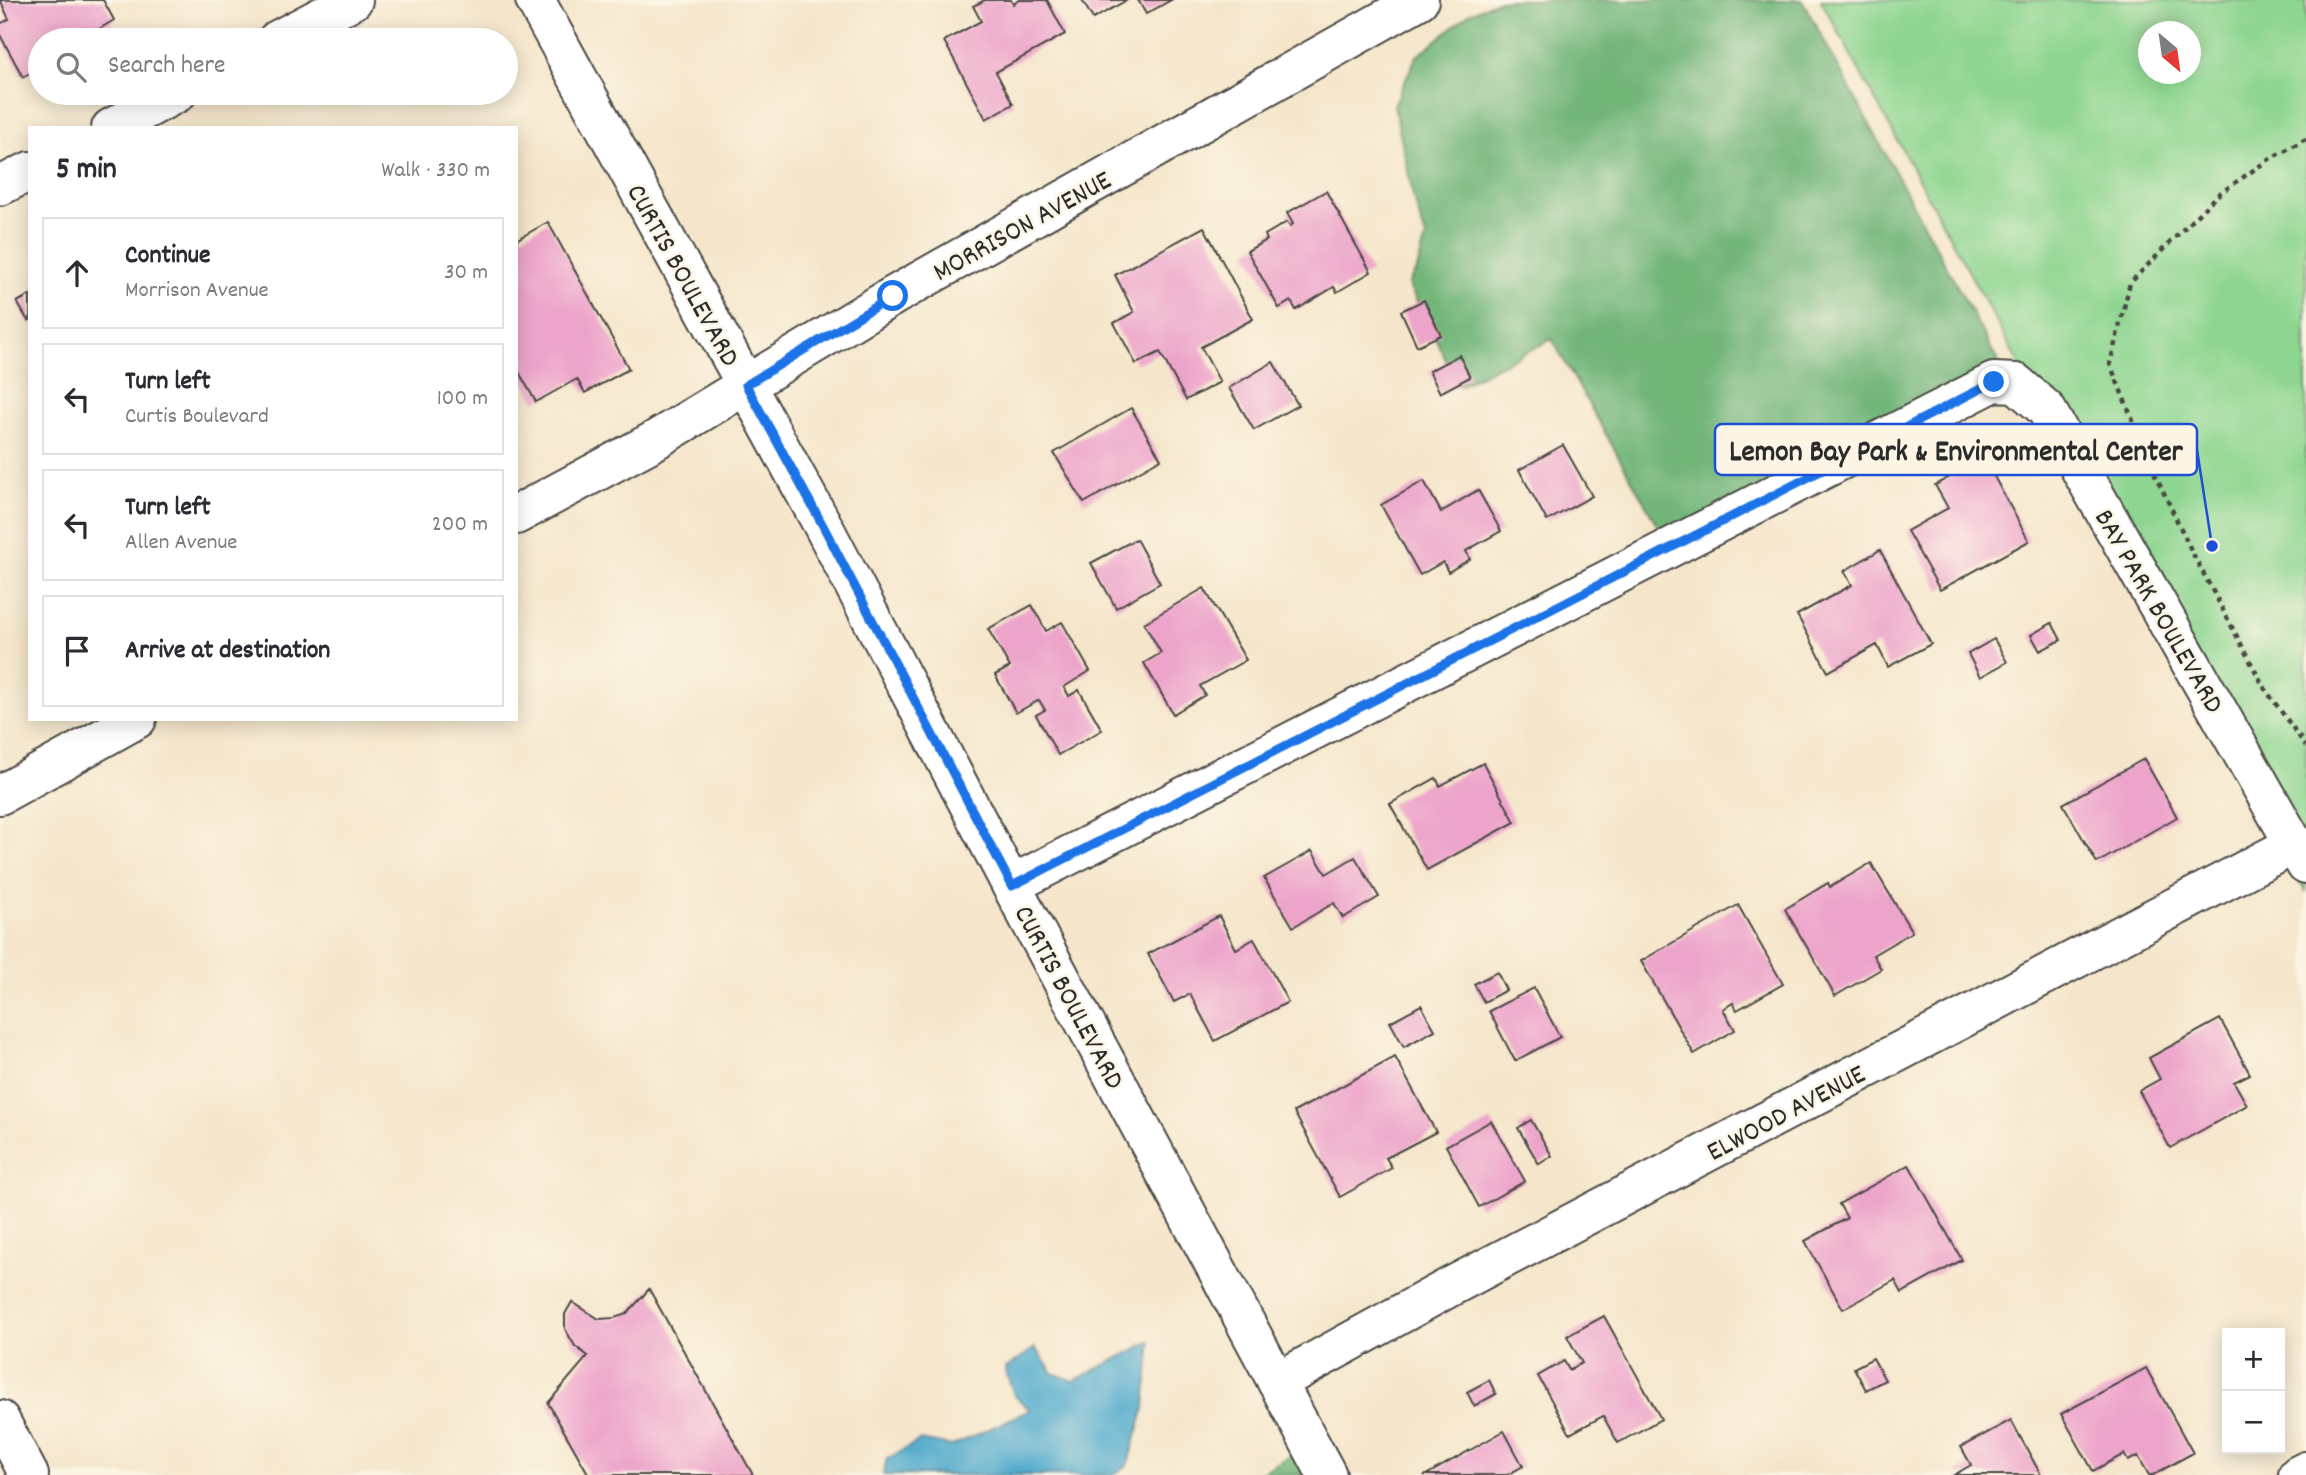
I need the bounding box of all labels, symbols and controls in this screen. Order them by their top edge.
north arrow [2138,21,2201,84]
search box [28,28,518,105]
icon: search [52,48,90,86]
text: Search here [108,48,226,85]
text: 5 min [56,150,117,193]
text: Walk · 330 m [381,155,490,188]
street label: MORRISON AVENUE [927,163,1120,294]
street label: CURTIS BOULEVARD [614,178,747,375]
text: Continue [125,238,210,275]
icon: ahead [58,254,96,292]
text: 30 m [444,257,488,290]
text: Morrison Avenue [125,275,269,308]
route start [877,280,908,311]
text: Turn left [125,364,211,401]
route end [1978,366,2009,397]
icon: left [58,380,96,418]
text: 100 m [437,383,488,416]
text: Curtis Boulevard [125,401,269,434]
callout: Lemon Bay Park & Environmental Center [1715,424,2197,475]
text: Lemon Bay Park & Environmental Center [1729,433,2184,476]
text: Turn left [125,490,211,527]
street label: BAY PARK BOULEVARD [2082,503,2232,722]
icon: left [58,506,96,544]
text: 200 m [432,509,488,542]
text: Allen Avenue [125,527,237,560]
icon: arrive [58,632,96,670]
text: Arrive at destination [125,633,330,670]
street label: CURTIS BOULEVARD [1001,899,1132,1098]
street label: ELWOOD AVENUE [1701,1057,1874,1174]
map controls [2222,1328,2285,1454]
button: + [2222,1328,2285,1391]
button: − [2222,1391,2285,1454]

